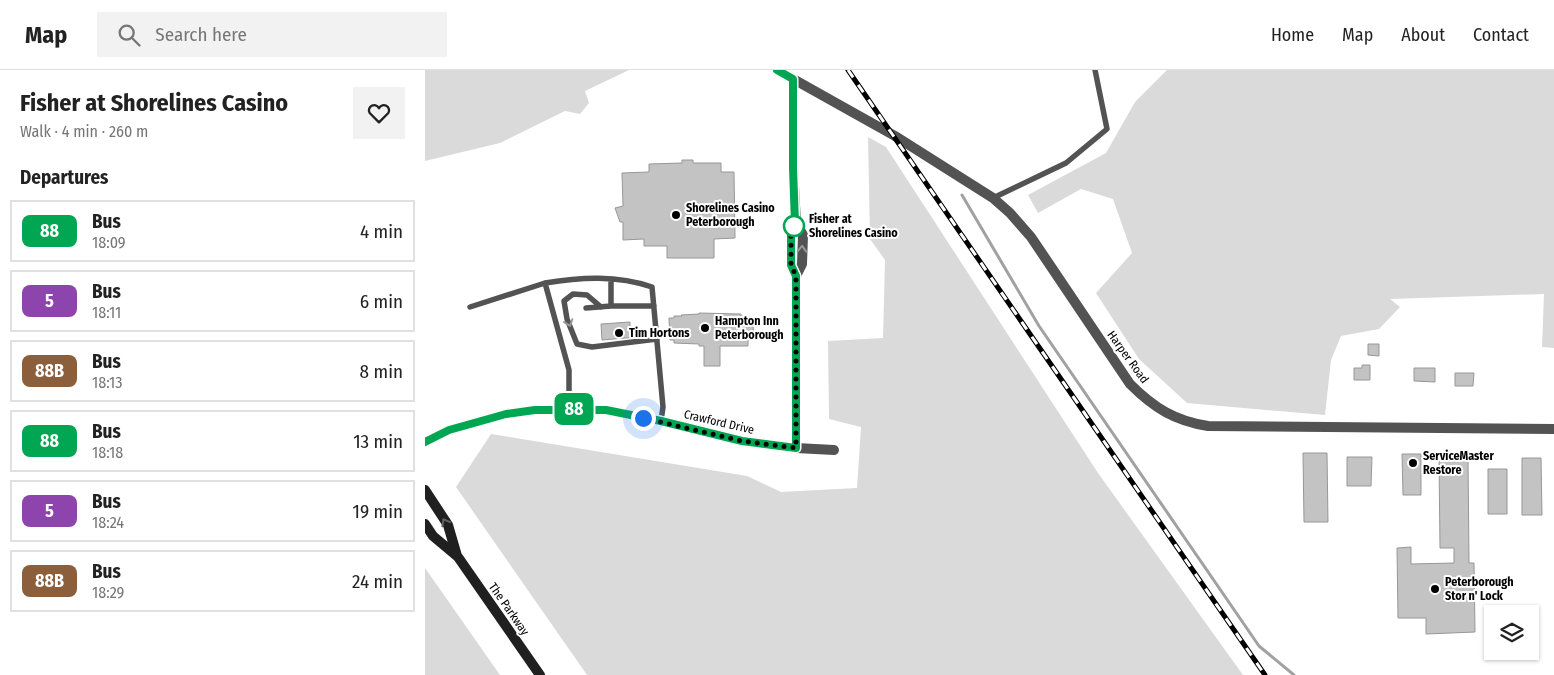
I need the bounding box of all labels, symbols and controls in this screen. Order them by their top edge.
search box [97,12,447,57]
text: Map [25,21,67,49]
icon: search [115,21,143,49]
text: Search here [155,23,247,46]
text: Home [1271,24,1314,46]
text: Map [1342,24,1373,46]
text: About [1401,24,1445,46]
text: Contact [1473,24,1529,46]
button: heart [353,87,405,139]
text: Fisher at Shorelines Casino [20,89,288,117]
text: Walk · 4 min · 260 m [20,122,148,141]
text: Departures [20,166,108,189]
place label: Shorelines Casino Peterborough [686,201,775,229]
marker: Shorelines Casino Peterborough [670,209,682,221]
text: Bus [92,210,121,233]
place label: Fisher at Shorelines Casino [809,212,898,240]
marker: Fisher at Shorelines Casino [783,215,805,237]
text: 88 [40,220,59,242]
text: 4 min [360,220,403,243]
text: 18:09 [92,233,126,252]
one-way arrow [797,245,807,252]
text: Bus [92,280,121,303]
text: 5 [45,290,54,312]
text: 6 min [360,290,403,313]
text: 18:11 [92,303,121,322]
place label: Hampton Inn Peterborough [715,314,784,342]
one-way arrow [563,318,573,327]
marker: Hampton Inn Peterborough [699,322,711,334]
place label: Tim Hortons [629,326,690,340]
marker: Tim Hortons [613,327,625,339]
street label: Harper Road [1104,328,1152,386]
text: Bus [92,350,121,373]
text: 88B [35,360,64,382]
text: 8 min [360,360,403,383]
text: 18:13 [92,373,122,392]
line badge: 88 [551,393,597,425]
text: 88 [564,398,584,420]
your location [631,406,656,431]
street label: Crawford Drive [682,407,756,437]
text: Bus [92,420,121,443]
text: 88 [40,430,59,452]
text: 13 min [353,430,403,453]
text: 18:18 [92,443,123,462]
place label: ServiceMaster Restore [1423,449,1494,477]
marker: ServiceMaster Restore [1407,457,1419,469]
text: Bus [92,490,121,513]
text: 5 [45,500,54,522]
text: 19 min [352,500,403,523]
text: 18:24 [92,513,124,532]
one-way arrow [441,518,451,527]
text: Bus [92,560,121,583]
text: 88B [35,570,64,592]
text: 24 min [352,570,403,593]
place label: Peterborough Stor n' Lock [1445,575,1514,603]
street label: The Parkway [486,580,533,638]
text: 18:29 [92,583,124,602]
marker: Peterborough Stor n' Lock [1429,583,1441,595]
map controls [1484,605,1539,660]
button: layers [1484,605,1539,660]

